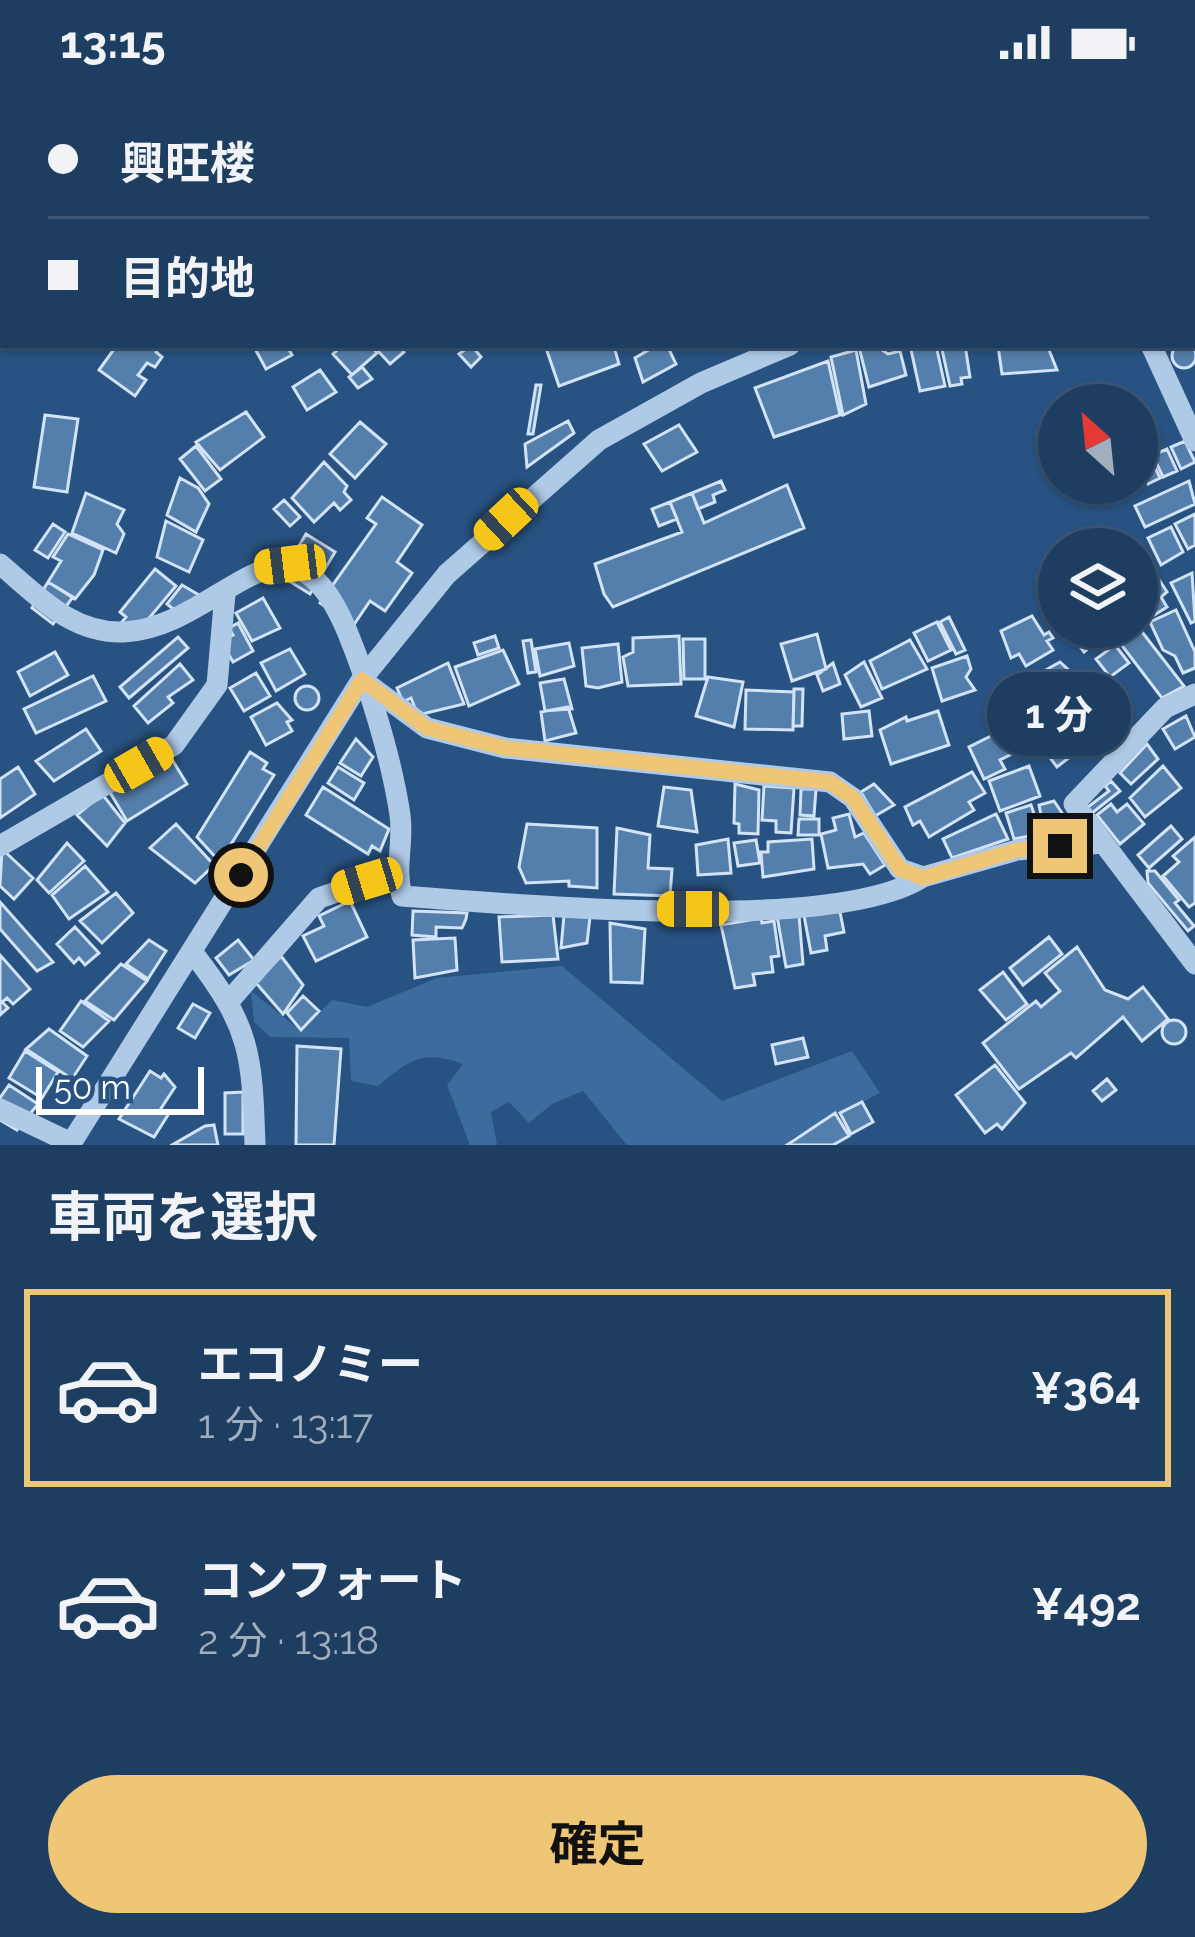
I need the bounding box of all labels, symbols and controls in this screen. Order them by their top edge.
text: 13:15 [60,16,166,69]
text: 興旺楼 [120,137,255,190]
text: 目的地 [120,252,255,305]
north arrow [1038,384,1158,504]
map controls [1038,384,1158,648]
car [467,481,545,557]
button: layers [1038,528,1158,648]
car [252,542,328,586]
callout: 1 分 [988,672,1132,756]
text: 1 分 [1025,691,1093,737]
car [99,731,179,799]
route end [1033,819,1087,873]
route start [214,848,268,902]
car [327,853,407,909]
car [657,891,729,927]
scale bar [36,1061,204,1114]
text: 50 m [54,1068,131,1107]
text: 車両を選択 [48,1185,318,1249]
icon: car [54,1334,162,1442]
text: エコノミー [198,1338,423,1391]
text: ¥364 [1031,1362,1141,1415]
text: 1 分 · 13:17 [198,1401,373,1447]
icon: car [54,1550,162,1658]
text: コンフォート [198,1554,467,1607]
text: ¥492 [1031,1578,1141,1631]
text: 2 分 · 13:18 [198,1617,379,1663]
button: 確定 [48,1775,1147,1913]

